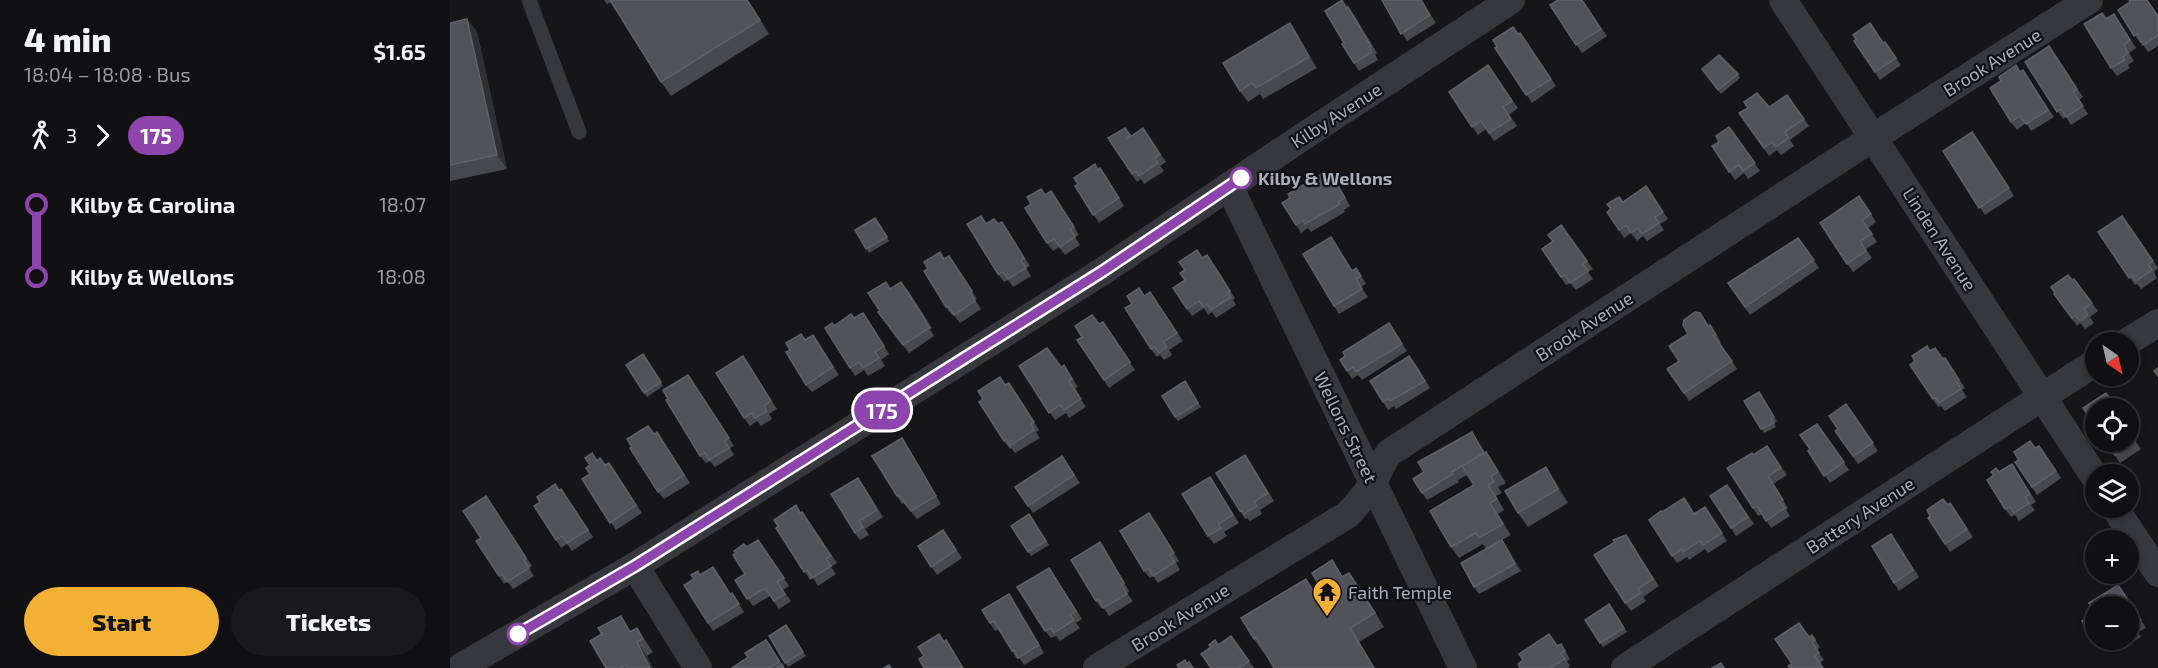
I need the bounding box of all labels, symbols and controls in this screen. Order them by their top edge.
text: 4 min [24,19,111,59]
street label: Brook Avenue [1939,23,2045,101]
text: $1.65 [373,38,426,64]
text: 18:04 – 18:08 · Bus [24,62,191,86]
street label: Kilby Avenue [1287,78,1385,152]
icon: walk [24,119,57,152]
icon: forward [86,119,119,152]
text: 3 [66,123,77,147]
text: 175 [140,123,172,148]
marker: Kilby & Wellons [1230,167,1252,189]
place label: Kilby & Wellons [1258,167,1392,189]
street label: Linden Avenue [1899,183,1981,295]
text: Kilby & Carolina [70,191,235,217]
text: 18:07 [379,192,426,216]
text: Kilby & Wellons [70,263,234,289]
text: 18:08 [377,264,426,288]
street label: Brook Avenue [1531,286,1637,366]
north arrow [2085,332,2139,386]
map controls [2085,332,2139,650]
street label: Wellons Street [1310,368,1382,486]
line badge: 175 [848,390,916,430]
text: 175 [866,398,898,423]
button: locate [2085,398,2139,452]
button: layers [2085,464,2139,518]
street label: Battery Avenue [1802,472,1918,558]
button: + [2085,530,2139,584]
temple icon: Faith Temple [1311,576,1343,618]
street label: Brook Avenue [1127,578,1233,656]
place label: Faith Temple [1348,581,1452,603]
button: Start [24,587,219,656]
button: Tickets [231,587,426,656]
button: − [2085,596,2139,650]
unlabelled marker [507,623,529,645]

